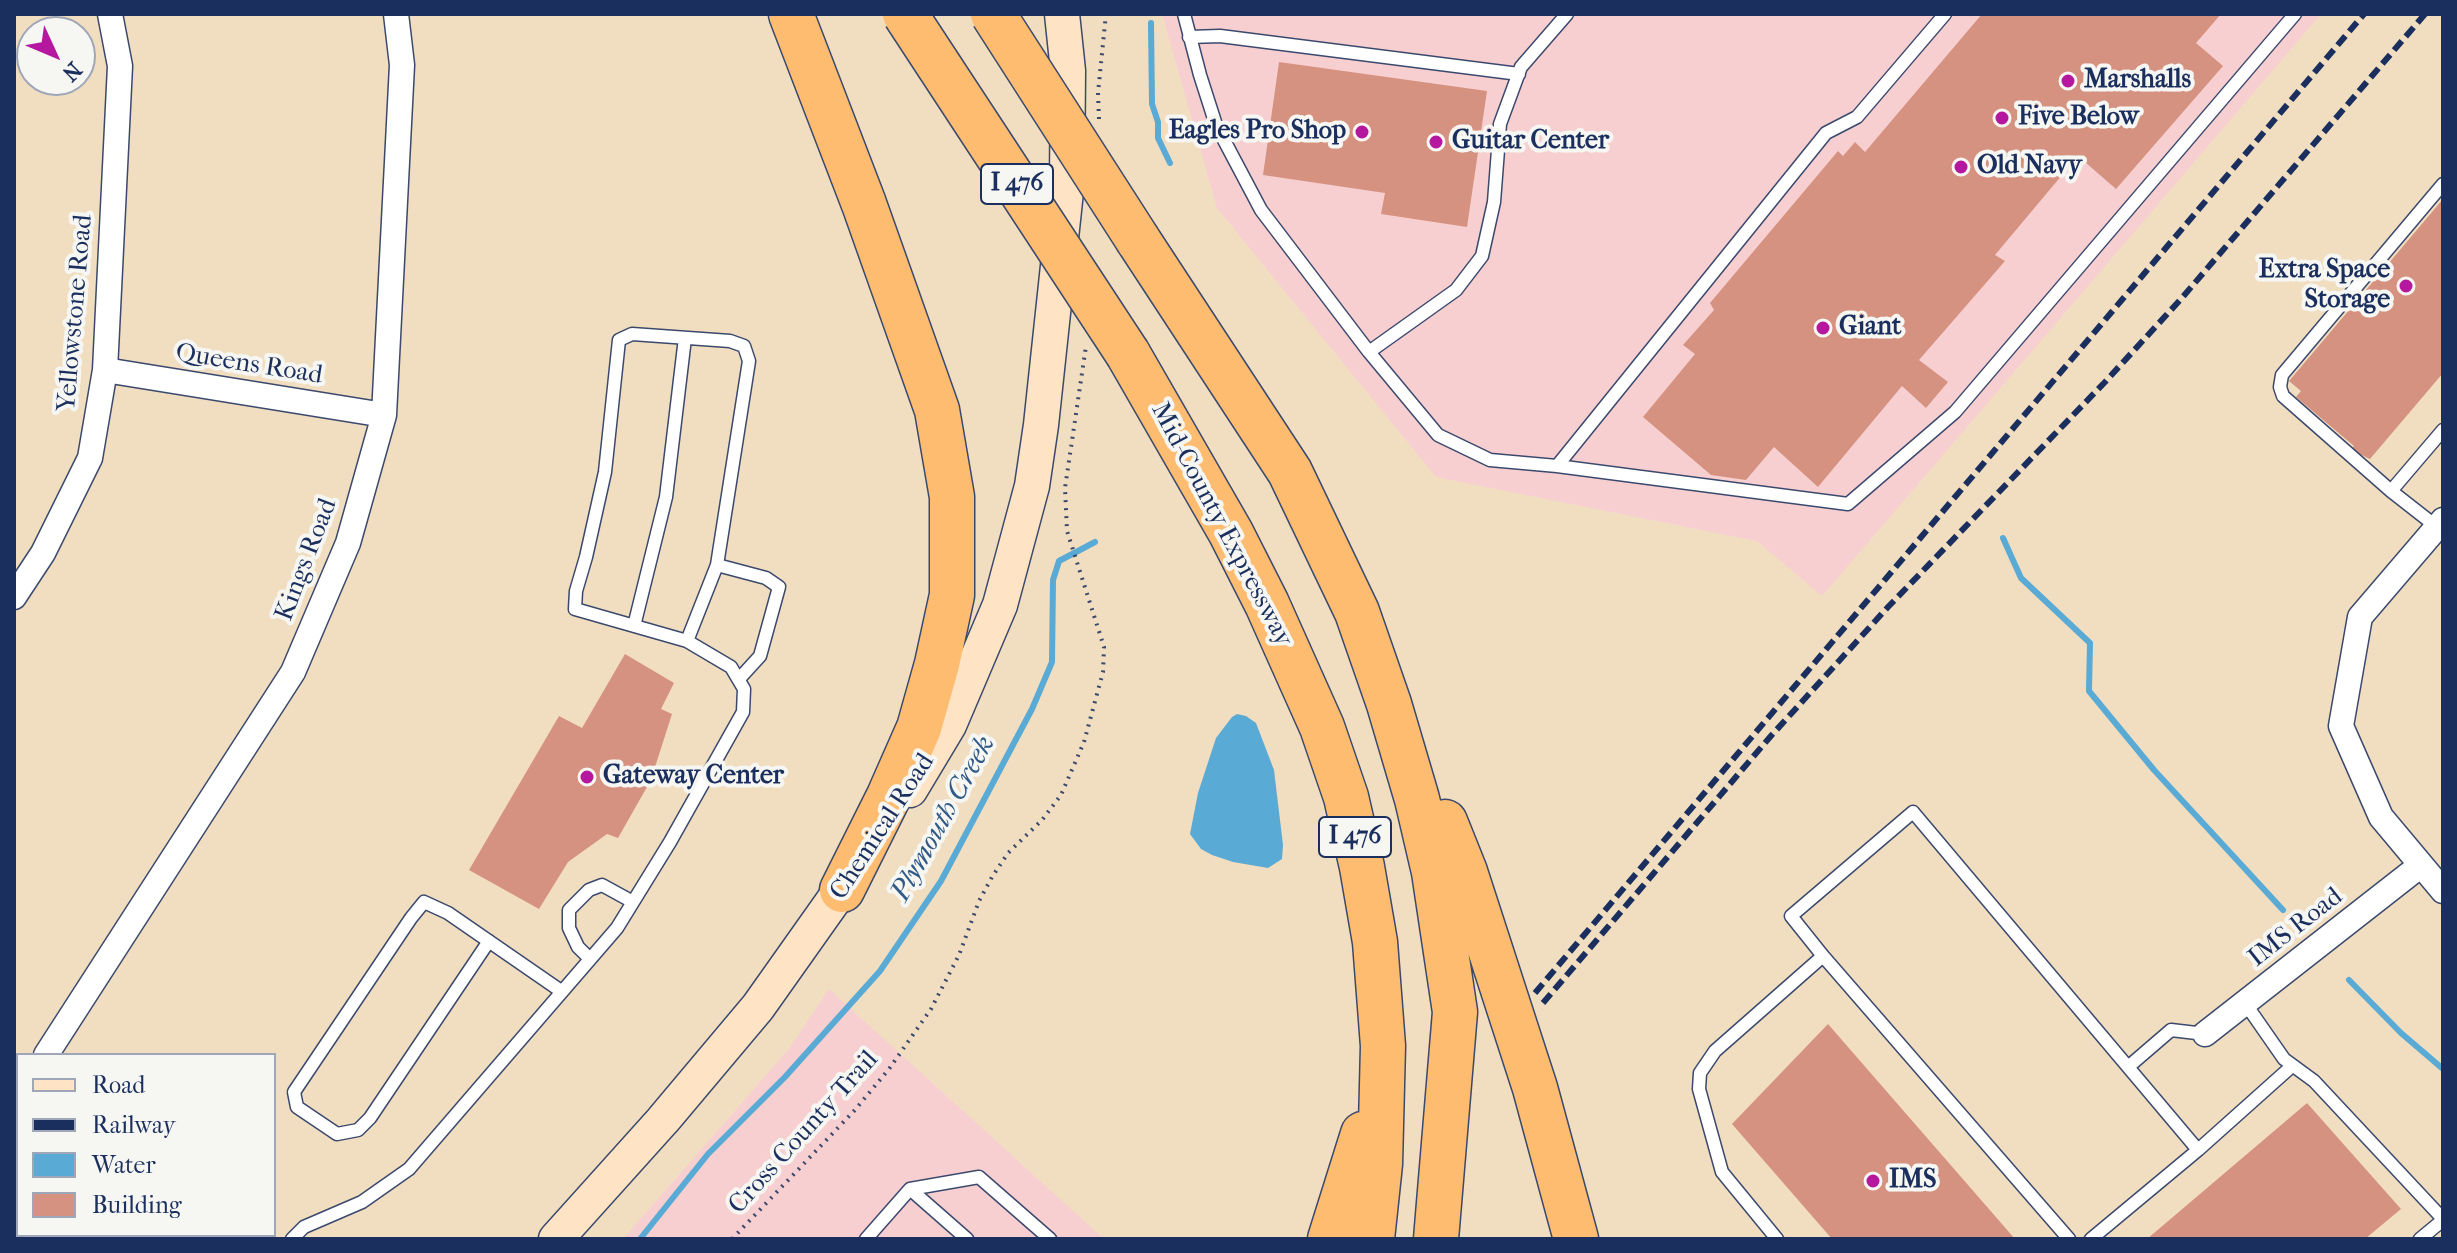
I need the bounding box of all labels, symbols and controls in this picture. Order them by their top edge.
north arrow [16,16,96,96]
text: N [57,56,87,86]
place label: Marshalls [2084,65,2191,97]
marker: Marshalls [2059,72,2077,90]
place label: Five Below [2018,102,2139,134]
marker: Five Below [1993,109,2011,127]
place label: Eagles Pro Shop [1169,116,1346,148]
marker: Eagles Pro Shop [1353,123,1371,141]
place label: Guitar Center [1452,126,1609,158]
marker: Guitar Center [1427,133,1445,151]
place label: Old Navy [1977,151,2082,183]
marker: Old Navy [1952,158,1970,176]
road number: I 476 [981,164,1053,204]
street label: Yellowstone Road [52,213,100,413]
place label: Extra Space Storage [2259,255,2390,316]
marker: Extra Space Storage [2397,277,2415,295]
place label: Giant [1839,312,1901,344]
marker: Giant [1814,319,1832,337]
street label: Queens Road [173,338,325,392]
street label: Mid-County Expressway [1143,398,1299,652]
street label: Kings Road [269,494,345,626]
water label: Plymouth Creek [885,730,1003,908]
street label: Chemical Road [824,748,942,906]
place label: Gateway Center [603,761,784,793]
marker: Gateway Center [578,768,596,786]
road number: I 476 [1319,817,1391,857]
street label: IMS Road [2243,882,2349,974]
street label: Cross County Trail [723,1045,885,1221]
legend [16,1053,276,1237]
text: Road [92,1071,145,1099]
text: Railway [92,1111,175,1139]
text: Water [92,1151,156,1179]
place label: IMS [1889,1165,1936,1197]
marker: IMS [1864,1172,1882,1190]
text: Building [92,1191,182,1219]

